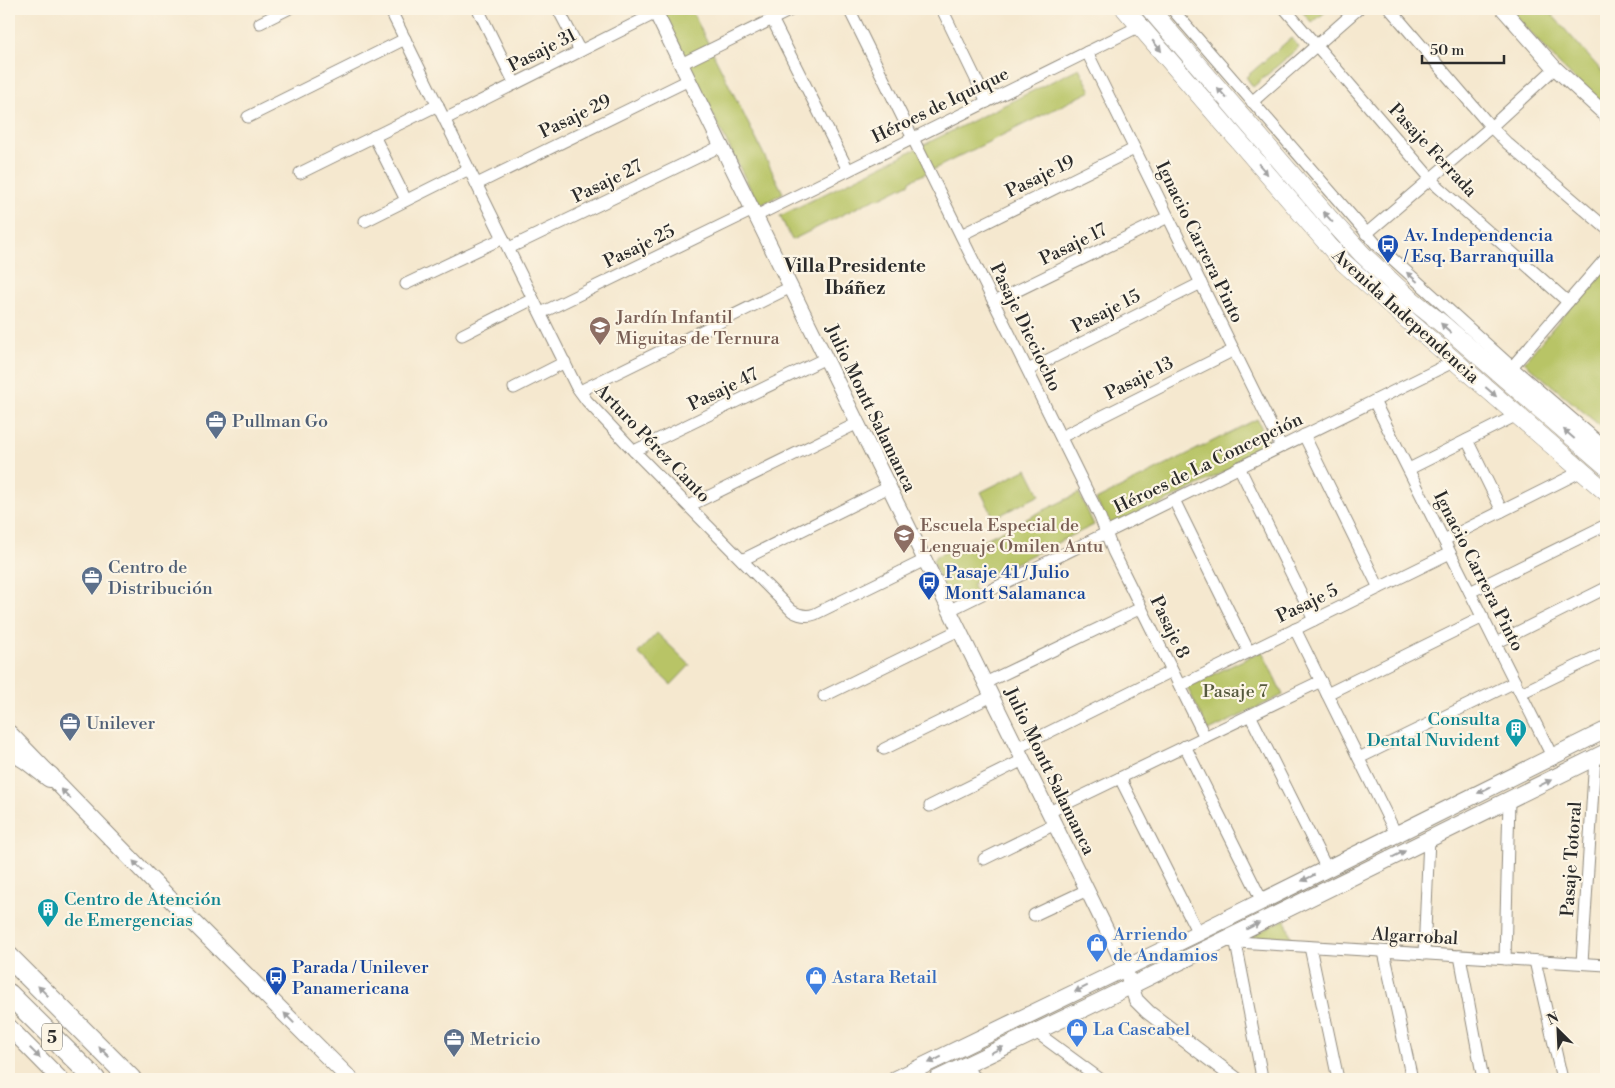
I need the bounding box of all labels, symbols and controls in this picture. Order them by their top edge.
street label: Pasaje 31 [504,23,580,77]
scale bar [1422,32,1505,64]
one-way arrow [1151,39,1162,52]
text: 50 m [1430,41,1464,60]
street label: Héroes de Iquique [868,62,1012,149]
one-way arrow [1217,87,1228,100]
street label: Pasaje 29 [535,89,615,144]
street label: Pasaje Ferrada [1383,99,1483,203]
street label: Pasaje 19 [1002,150,1079,203]
street label: Pasaje 27 [568,155,646,208]
street label: Ignacio Carrera Pinto [1150,158,1249,327]
one-way arrow [1257,162,1268,175]
one-way arrow [1323,210,1334,223]
street label: Pasaje 17 [1036,218,1111,271]
street label: Pasaje 25 [600,219,679,273]
place label: Av. Independencia / Esq. Barranquilla [1403,224,1555,268]
bus stop icon: Av. Independencia / Esq. Barranquilla [1376,233,1400,264]
street label: Avenida Independencia [1327,244,1485,389]
district label: Villa Presidente Ibáñez [783,254,926,300]
street label: Pasaje Dieciocho [985,259,1067,395]
one-way arrow [1406,271,1418,283]
street label: Pasaje 15 [1068,284,1144,338]
place label: Jardín Infantil Miguitas de Ternura [615,306,780,350]
school or university icon: Jardín Infantil Miguitas de Ternura [588,315,612,346]
street label: Julio Montt Salamanca [819,320,922,497]
one-way arrow [1441,322,1453,334]
street label: Pasaje 13 [1101,351,1177,405]
street label: Pasaje 47 [684,363,762,416]
street label: Arturo Pérez Canto [589,378,715,508]
one-way arrow [1485,386,1497,397]
street label: Héroes de La Concepción [1110,408,1307,519]
office icon: Pullman Go [204,409,228,440]
place label: Pullman Go [232,410,328,433]
one-way arrow [1563,429,1576,440]
street label: Ignacio Carrera Pinto [1428,487,1529,655]
place label: Escuela Especial de Lenguaje Omilen Antu [920,514,1104,558]
school or university icon: Escuela Especial de Lenguaje Omilen Antu [892,523,916,554]
place label: Centro de Distribución [108,556,213,600]
place label: Pasaje 41 / Julio Montt Salamanca [945,561,1087,605]
office icon: Centro de Distribución [80,565,104,596]
bus stop icon: Pasaje 41 / Julio Montt Salamanca [917,570,941,601]
street label: Pasaje 5 [1273,579,1342,628]
street label: Pasaje 8 [1145,592,1195,662]
park label: Pasaje 7 [1202,680,1268,703]
street label: Julio Montt Salamanca [998,683,1101,860]
place label: Consulta Dental Nuvident [1367,708,1501,752]
office icon: Unilever [58,711,82,742]
place label: Unilever [86,712,156,735]
building icon: Consulta Dental Nuvident [1504,717,1528,748]
one-way arrow [1538,778,1552,786]
one-way arrow [1477,786,1491,794]
one-way arrow [61,788,73,800]
street label: Pasaje Totoral [1556,800,1587,917]
one-way arrow [1391,849,1406,858]
one-way arrow [132,860,144,872]
one-way arrow [1300,874,1315,882]
place label: Centro de Atención de Emergencias [64,888,222,932]
building icon: Centro de Atención de Emergencias [36,897,60,928]
one-way arrow [1246,922,1260,930]
place label: Arriendo de Andamios [1112,923,1218,967]
street label: Algarrobal [1370,923,1459,950]
shop icon: Arriendo de Andamios [1085,932,1109,963]
place label: Parada / Unilever Panamericana [292,956,429,1000]
bus stop icon: Parada / Unilever Panamericana [264,965,288,996]
shop icon: Astara Retail [804,965,828,996]
place label: Astara Retail [831,966,938,989]
one-way arrow [37,985,49,997]
one-way arrow [1074,986,1088,994]
north arrow [1532,1006,1582,1056]
text: N [1544,1009,1562,1030]
one-way arrow [283,1013,295,1025]
shop icon: La Cascabel [1065,1017,1089,1048]
place label: La Cascabel [1093,1018,1191,1041]
road number: 5 [42,1024,62,1050]
office icon: Metricio [442,1027,466,1058]
place label: Metricio [470,1028,541,1051]
one-way arrow [98,1046,110,1058]
one-way arrow [990,1046,1004,1054]
one-way arrow [28,1047,40,1059]
one-way arrow [928,1057,942,1065]

